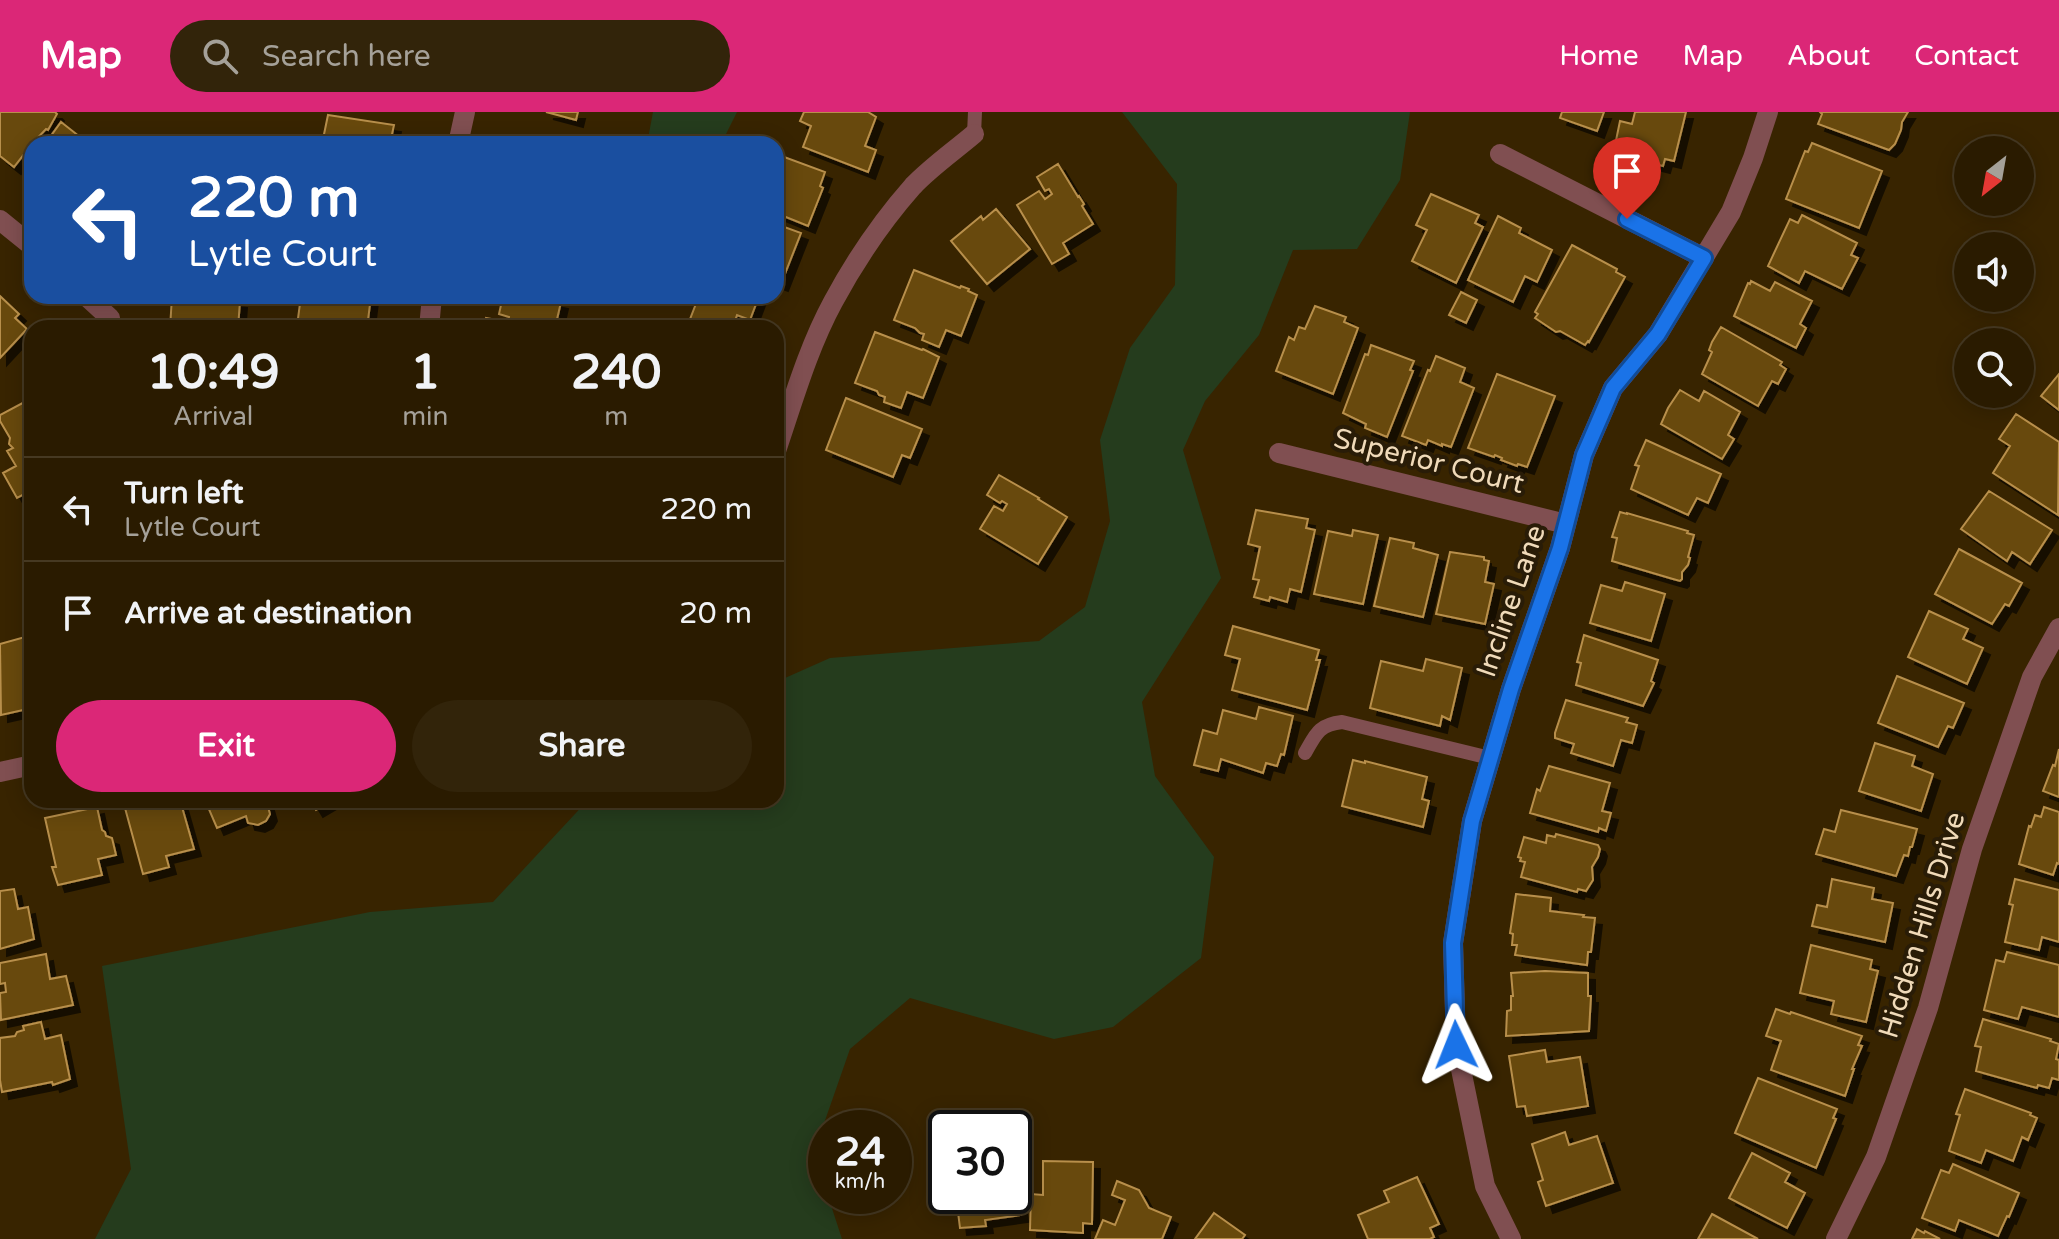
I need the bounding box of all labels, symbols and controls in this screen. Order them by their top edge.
search box [170,20,730,92]
text: Map [40,33,122,79]
icon: search [198,34,242,78]
text: Search here [262,38,431,75]
text: Home [1559,39,1639,73]
text: Map [1683,39,1743,73]
text: About [1787,39,1870,73]
text: Contact [1914,39,2019,73]
north arrow [1954,136,2034,216]
map controls [1954,136,2034,408]
pin [1593,137,1661,219]
icon: arrive [1605,149,1649,193]
text: 220 m [188,165,359,232]
icon: left [56,168,160,272]
button: sound [1954,232,2034,312]
text: Lytle Court [188,233,377,276]
button: search [1954,328,2034,408]
text: 10:49 [147,344,280,402]
text: 1 [410,344,440,402]
text: 240 [571,344,661,402]
text: Arrival [173,401,253,432]
text: min [402,401,448,432]
text: m [604,401,628,432]
street label: Superior Court [1330,421,1528,501]
text: Turn left [124,475,243,512]
icon: left [56,487,100,531]
text: 220 m [660,491,752,528]
text: Lytle Court [124,512,261,543]
street label: Incline Lane [1469,520,1553,682]
icon: arrive [56,591,100,635]
text: Arrive at destination [124,595,412,632]
text: 20 m [679,595,752,632]
button: Exit [56,700,396,792]
button: Share [412,700,752,792]
street label: Hidden Hills Drive [1871,808,1973,1042]
position arrow [1414,1003,1498,1087]
speed limit sign: 30 [928,1110,1032,1214]
text: 24 [835,1128,885,1176]
text: km/h [835,1170,885,1194]

